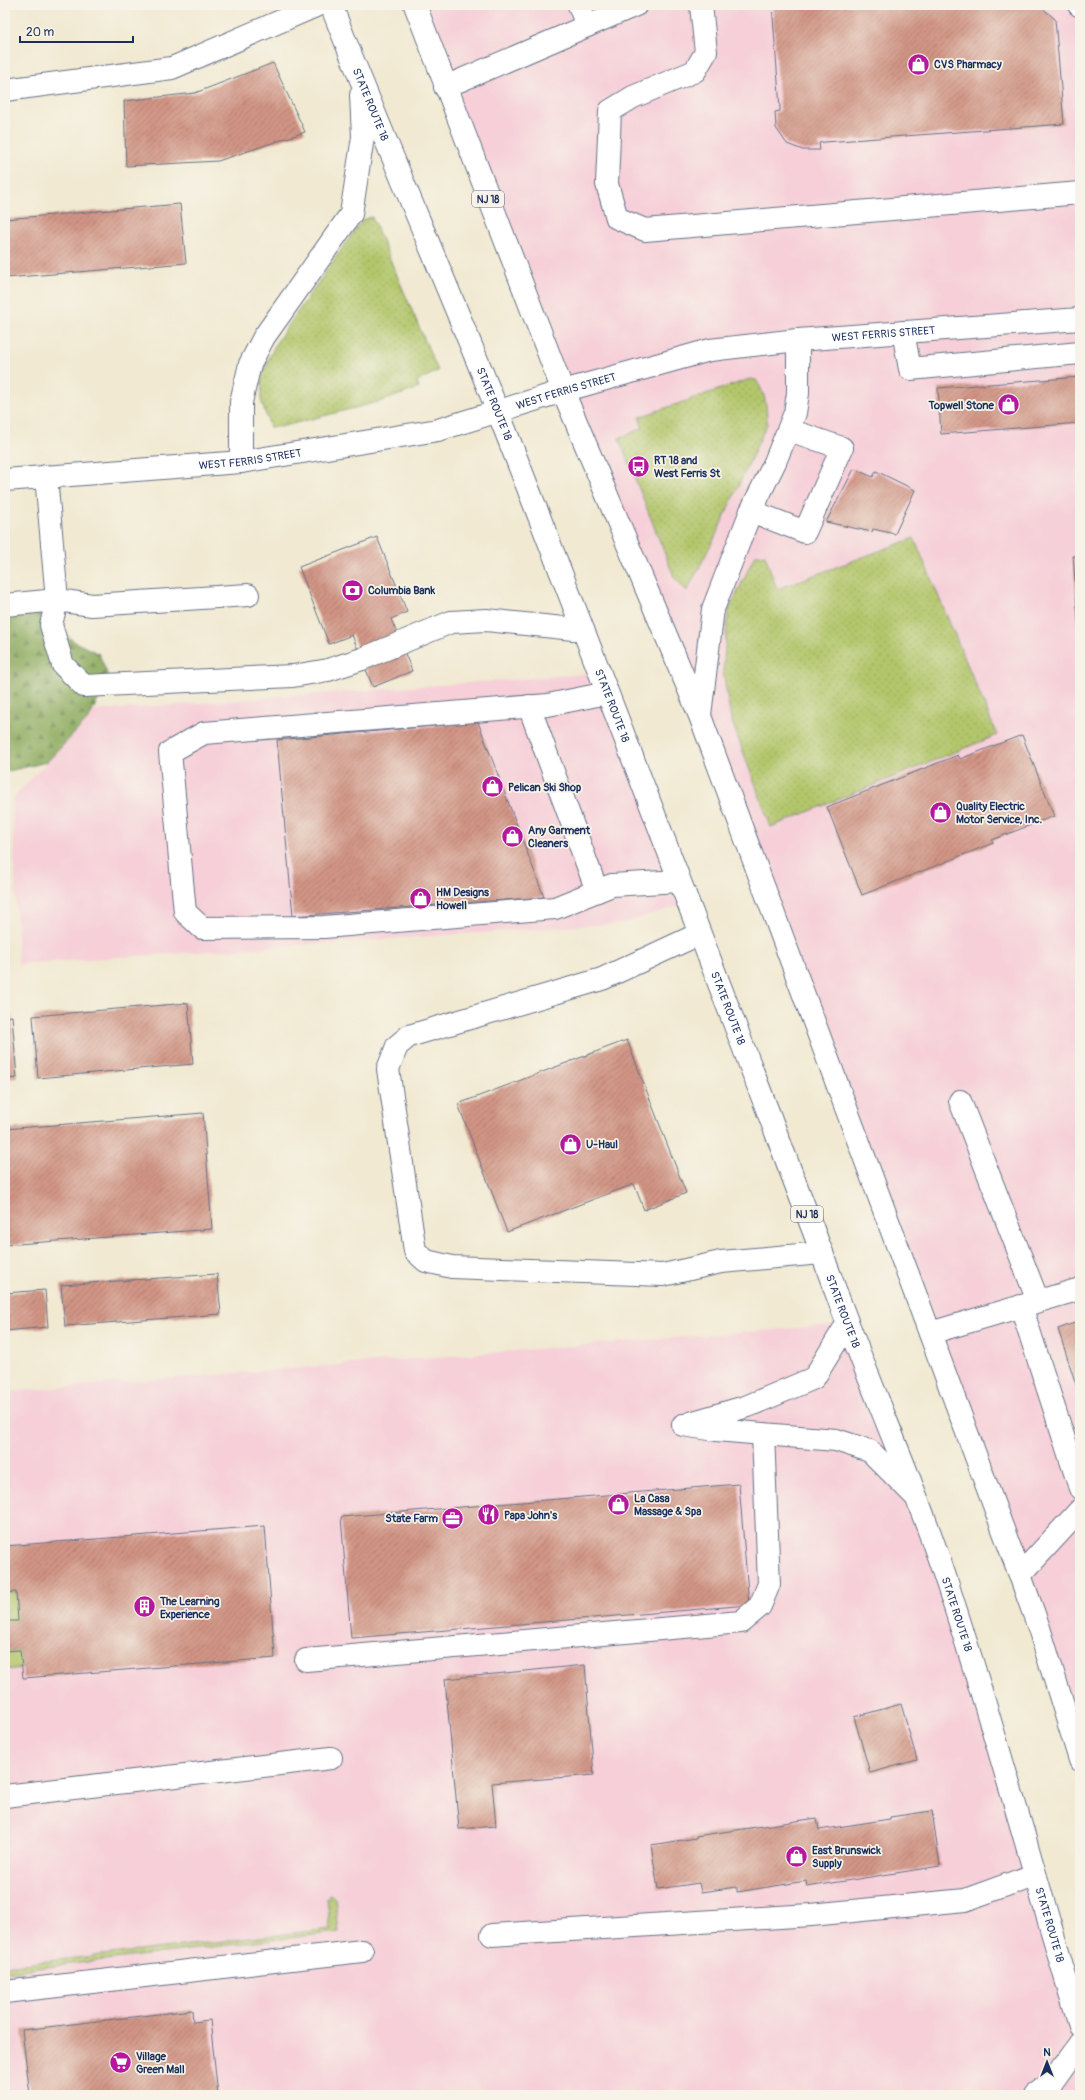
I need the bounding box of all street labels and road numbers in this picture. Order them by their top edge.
street label: STATE ROUTE 18 [350,66,391,143]
road number: NJ 18 [472,191,504,207]
street label: WEST FERRIS STREET [831,324,936,344]
street label: STATE ROUTE 18 [474,366,515,443]
street label: WEST FERRIS STREET [514,371,617,412]
street label: WEST FERRIS STREET [198,446,302,472]
street label: STATE ROUTE 18 [592,667,632,745]
street label: STATE ROUTE 18 [708,970,748,1047]
road number: NJ 18 [791,1206,823,1222]
street label: STATE ROUTE 18 [823,1273,863,1350]
street label: STATE ROUTE 18 [939,1575,975,1654]
street label: STATE ROUTE 18 [1032,1886,1067,1964]

